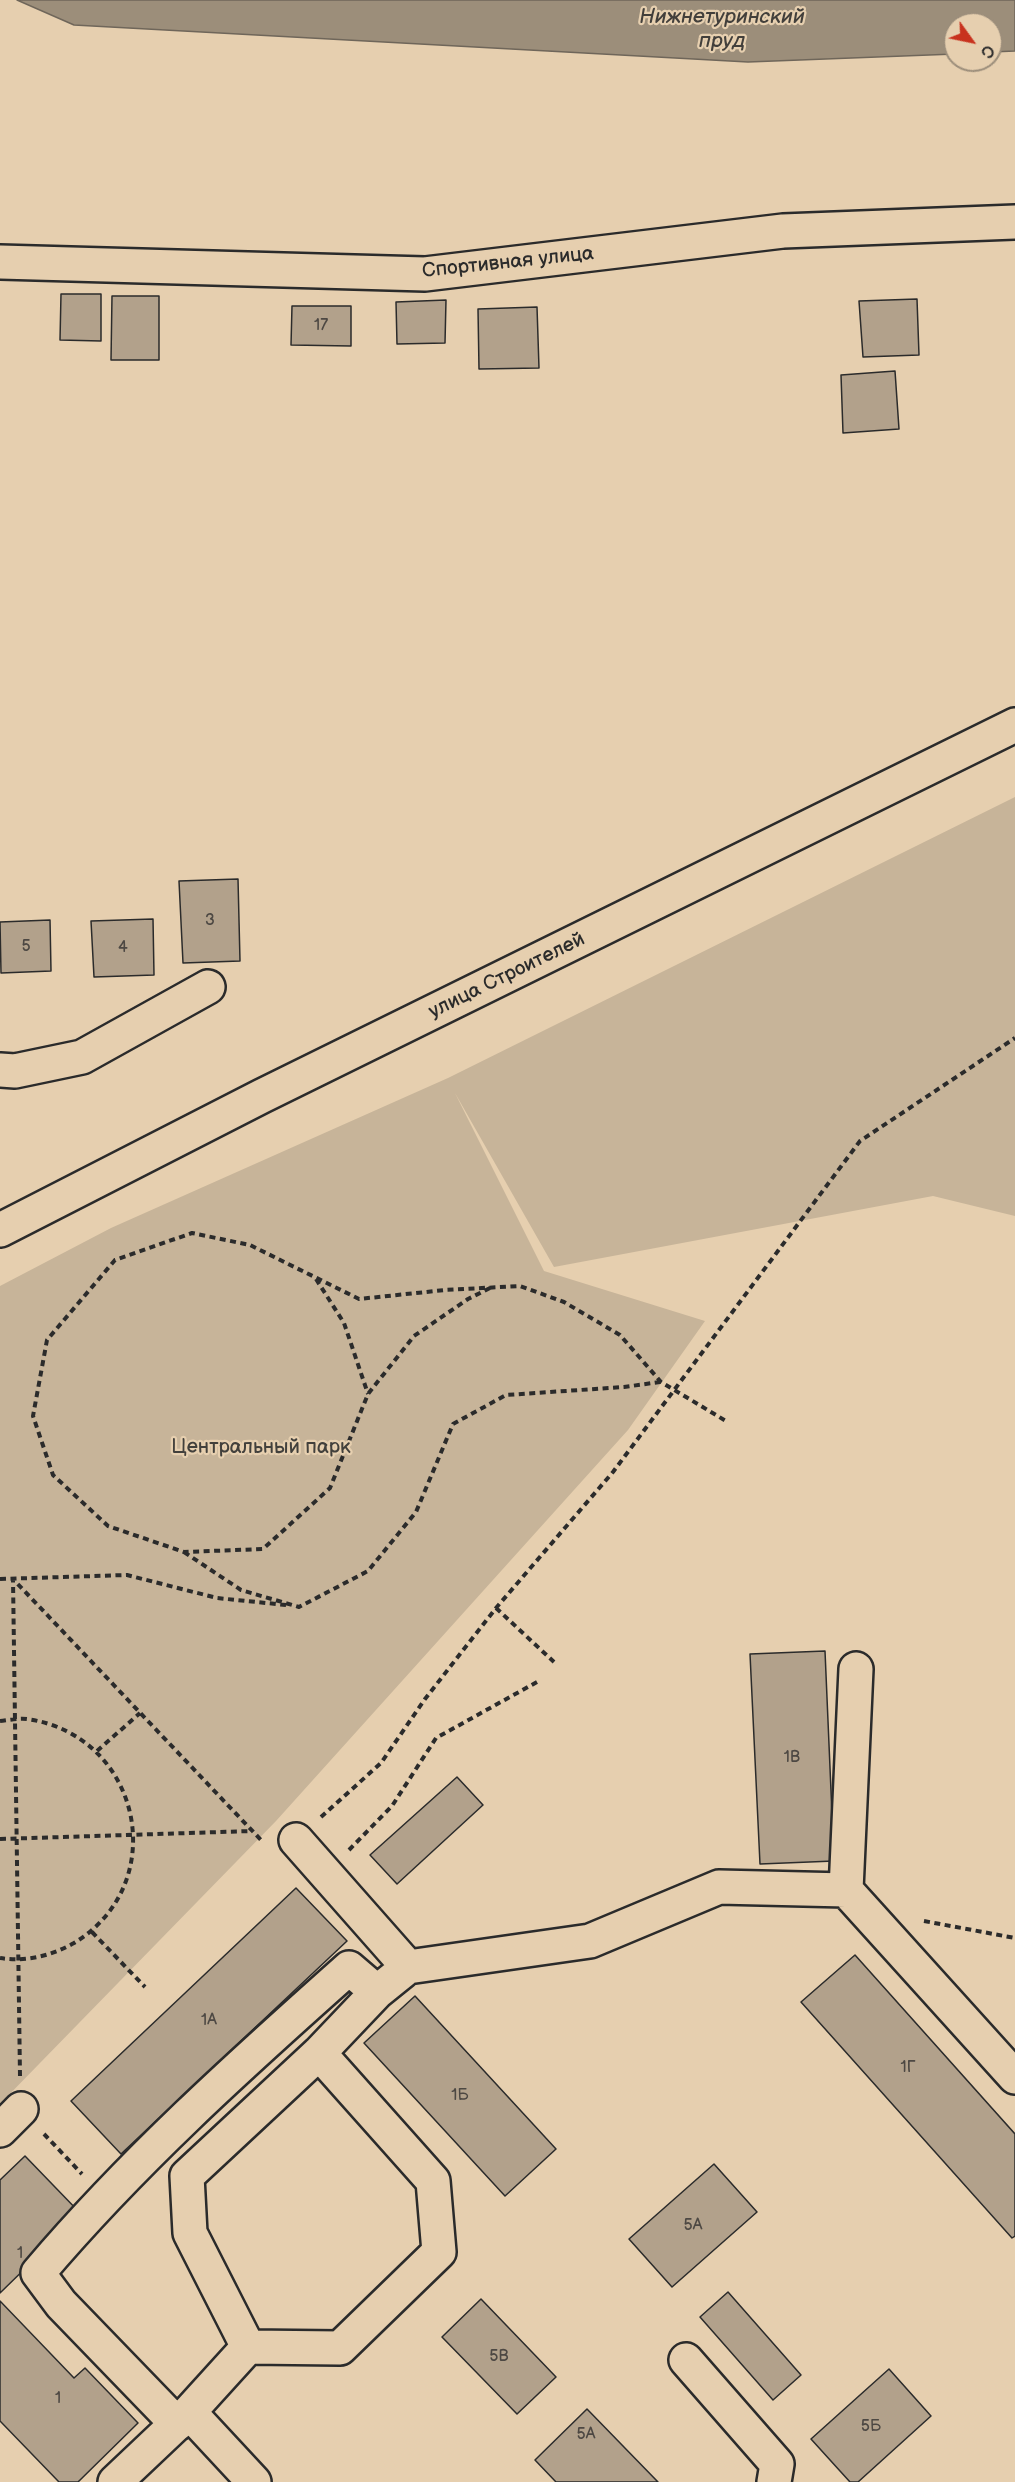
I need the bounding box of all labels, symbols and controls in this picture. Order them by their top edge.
water label: Нижнетуринский пруд [639,5,805,55]
north arrow [943,12,1003,72]
text: С [976,41,998,61]
street label: Спортивная улица [421,242,595,284]
house number: 17 [314,316,328,336]
house number: 3 [205,911,215,931]
street label: улица Строителей [425,928,589,1024]
house number: 5 [21,937,31,957]
house number: 4 [118,938,128,958]
park label: Центральный парк [171,1436,351,1460]
house number: 1В [784,1748,800,1768]
house number: 1А [201,2011,217,2031]
house number: 1Г [900,2058,916,2078]
house number: 1Б [451,2086,469,2106]
house number: 5А [684,2216,702,2236]
house number: 1 [17,2244,23,2264]
house number: 5В [489,2347,509,2367]
house number: 1 [55,2389,61,2409]
house number: 5Б [861,2417,881,2437]
house number: 5А [577,2425,595,2445]

